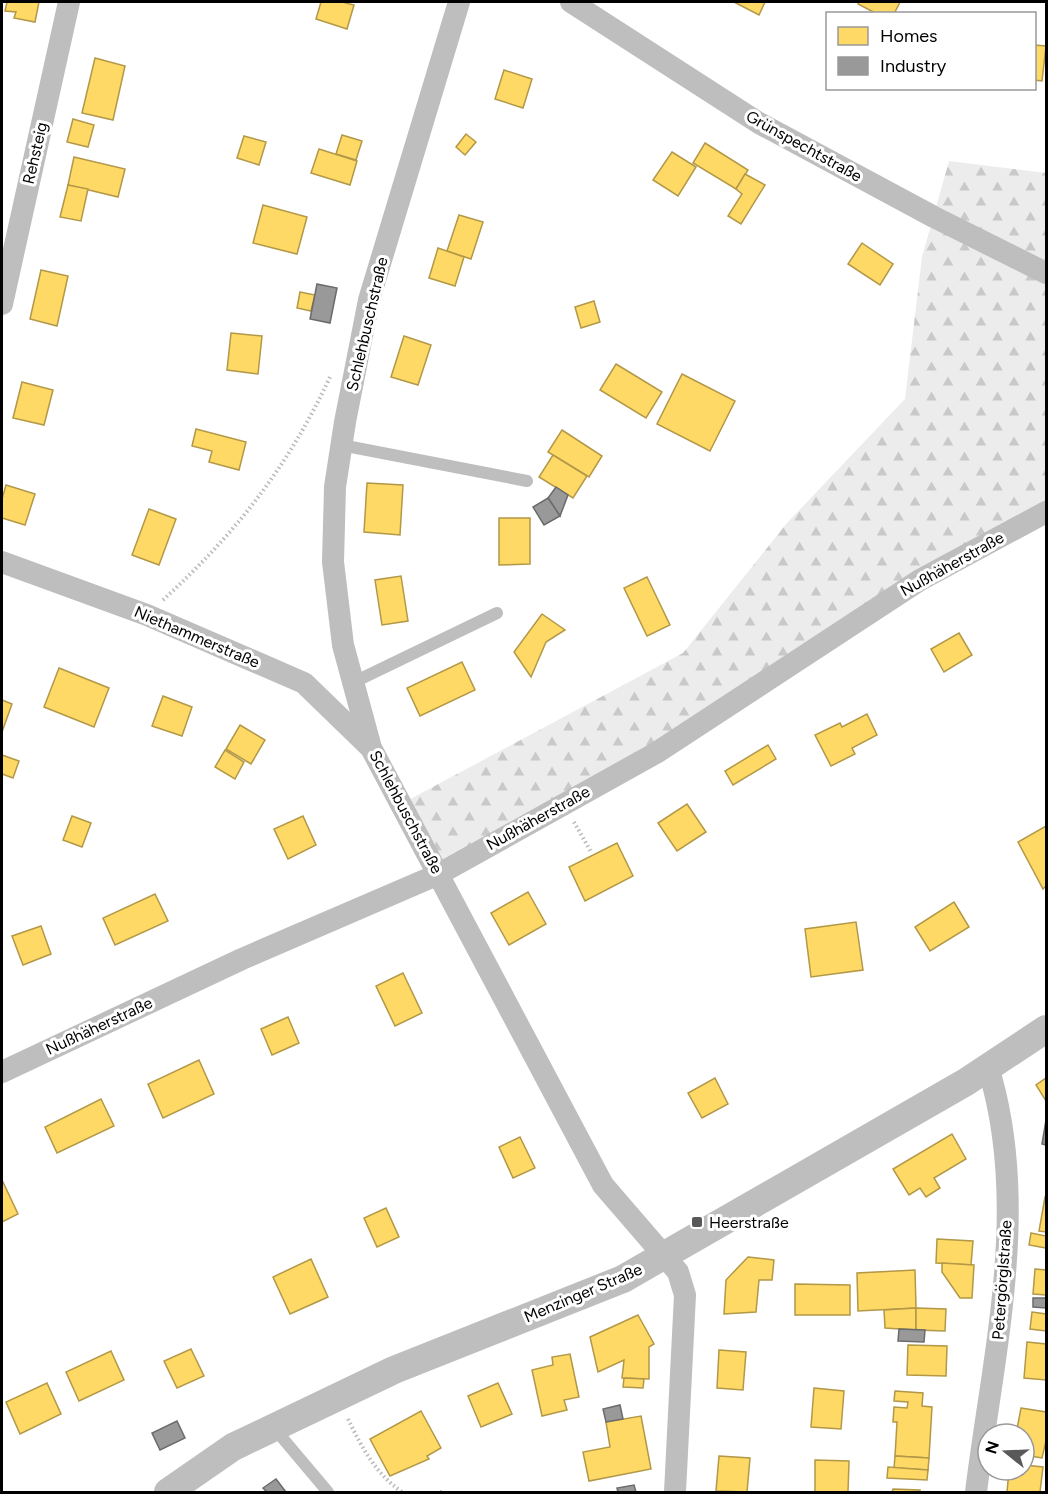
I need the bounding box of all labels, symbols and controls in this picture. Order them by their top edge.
legend [826,12,1036,90]
text: Homes [880,25,938,47]
text: Industry [880,55,947,77]
street label: Grünspechtstraße [743,106,865,186]
street label: Rehsteig [19,120,51,186]
street label: Schlehbuschstraße [342,255,392,393]
street label: Nußhäherstraße [897,528,1007,600]
street label: Niethammerstraße [132,602,263,672]
street label: Schlehbuschstraße [366,747,447,877]
street label: Nußhäherstraße [483,782,593,854]
street label: Nußhäherstraße [43,993,156,1059]
place label: Heerstraße [709,1213,789,1232]
marker: Heerstraße [690,1215,704,1229]
street label: Petergörglstraße [988,1219,1016,1340]
street label: Menzinger Straße [521,1259,645,1326]
north arrow [976,1422,1036,1482]
text: N [981,1439,1003,1456]

